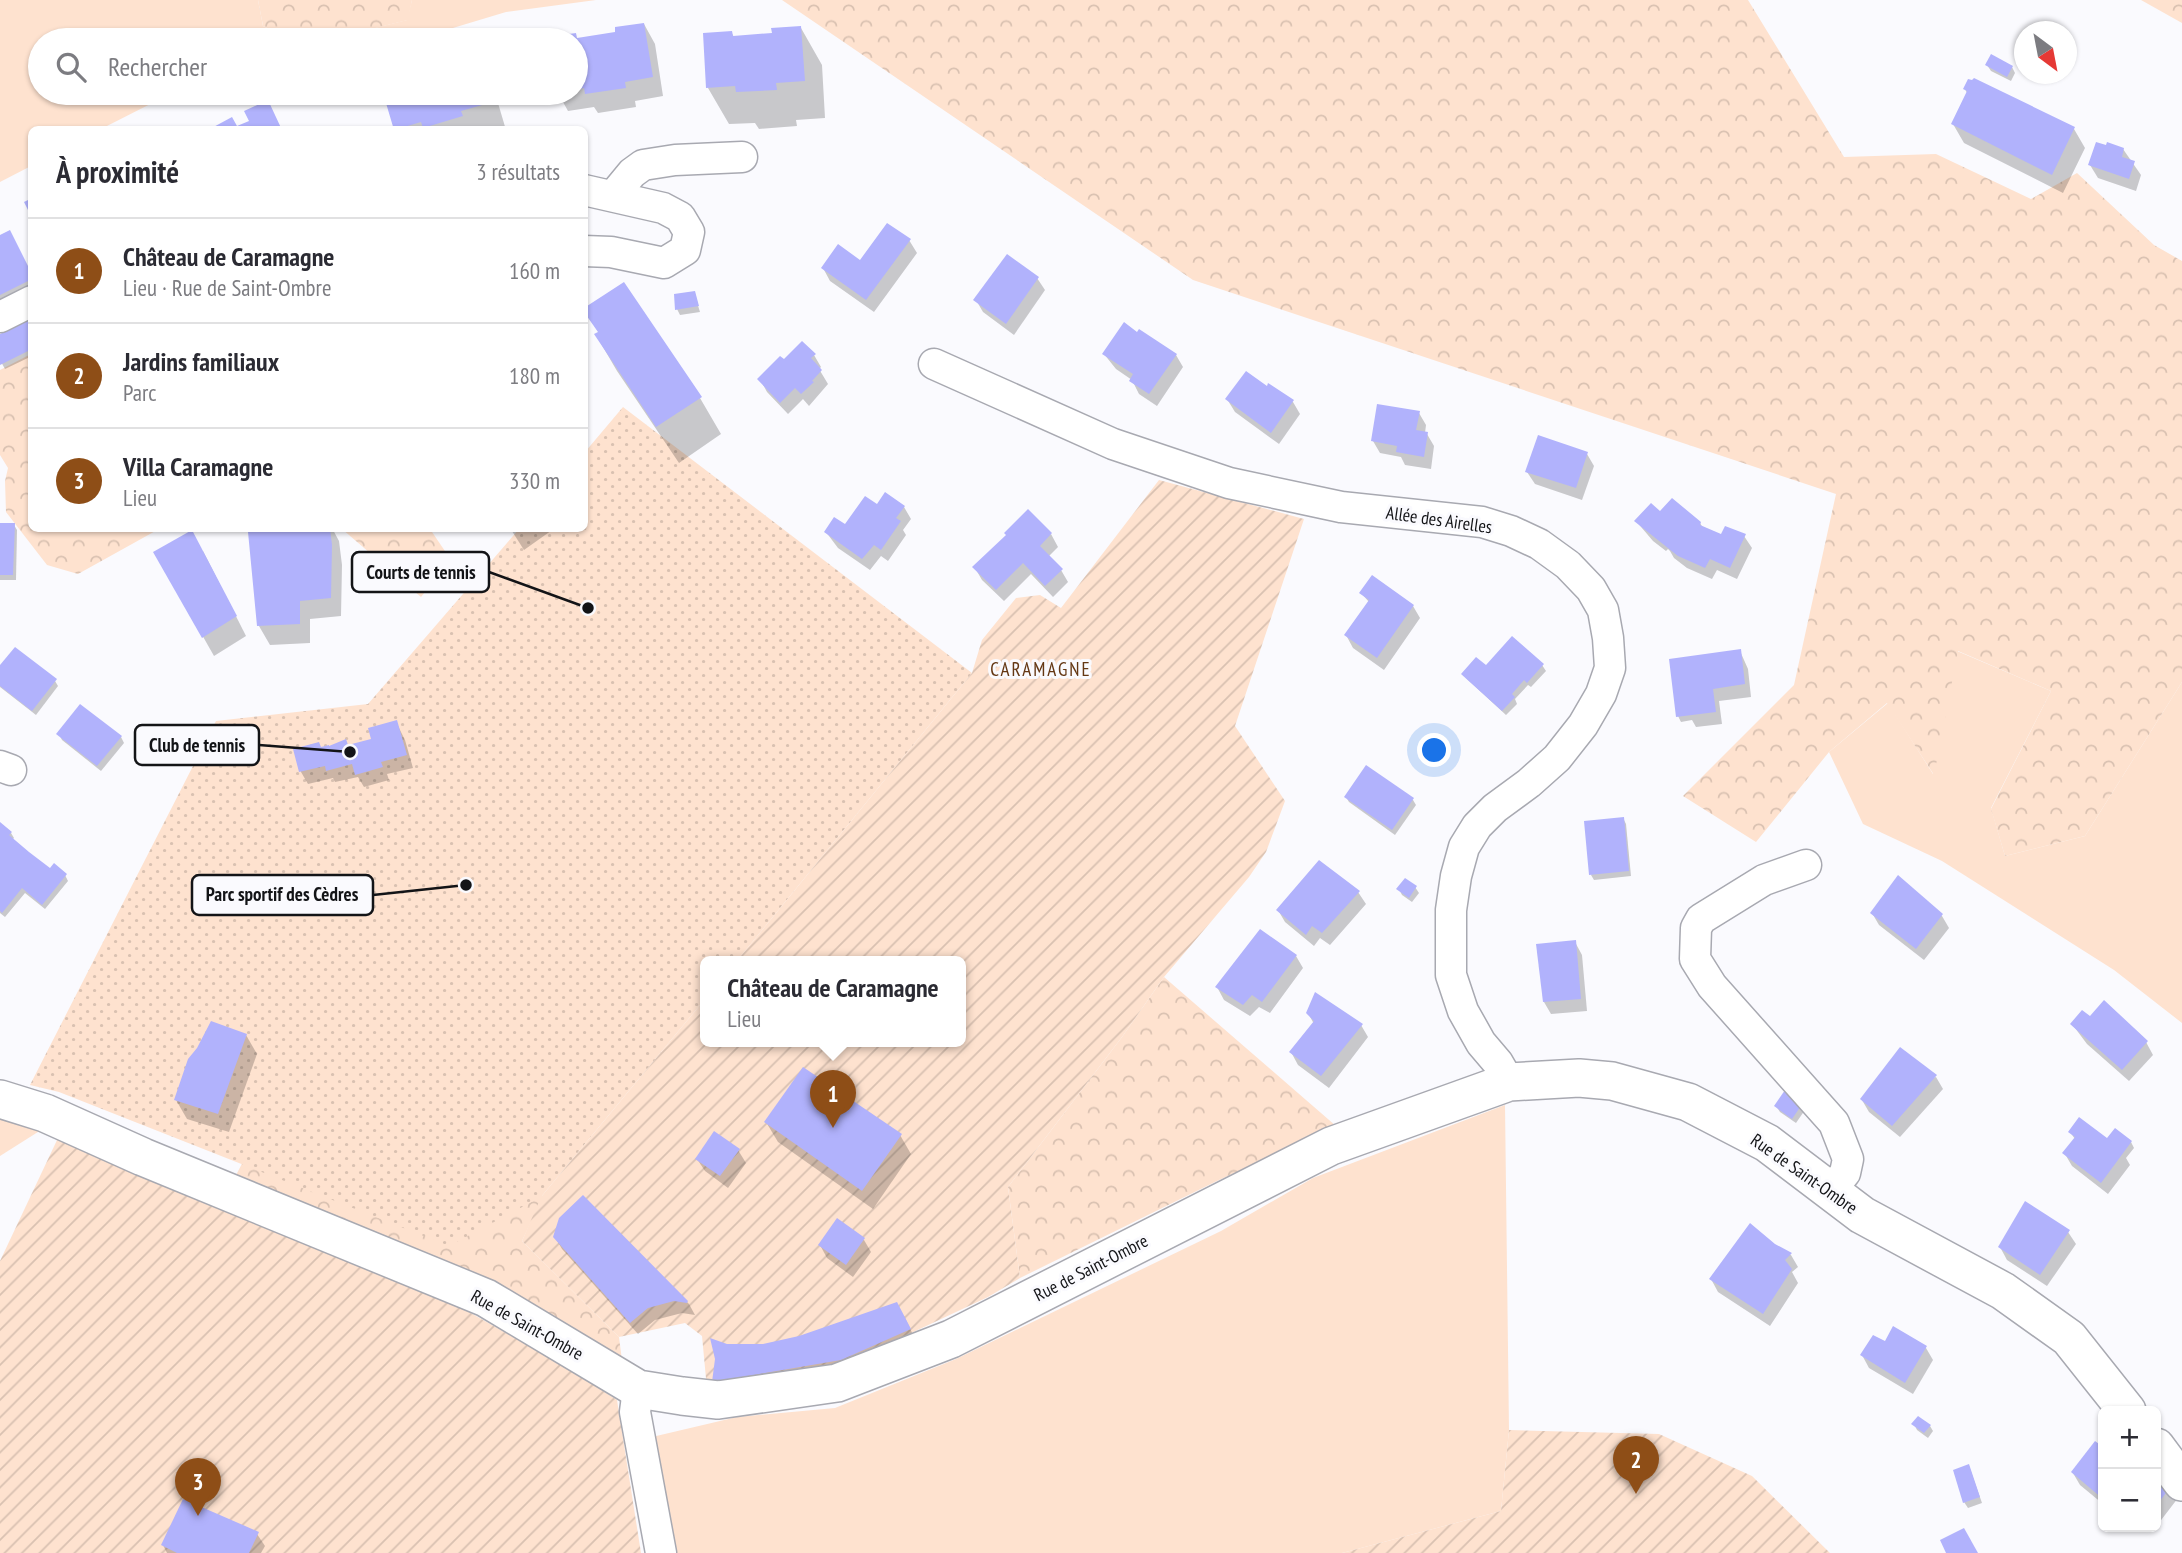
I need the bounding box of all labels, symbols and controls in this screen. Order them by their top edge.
north arrow [2014,21,2077,84]
search box [28,28,588,105]
icon: search [52,48,90,86]
text: Rechercher [108,50,207,83]
text: À proximité [56,152,179,191]
text: 3 résultats [476,157,560,186]
text: Château de Caramagne [123,240,334,273]
text: 1 [74,256,85,285]
text: 160 m [509,256,560,285]
text: Lieu · Rue de Saint-Ombre [123,273,331,302]
text: Jardins familiaux [123,345,279,378]
text: 2 [74,361,85,390]
text: 180 m [509,361,560,390]
text: Parc [123,378,156,407]
text: Villa Caramagne [123,450,273,483]
text: 3 [74,466,85,495]
text: 330 m [509,466,560,495]
text: Lieu [123,483,157,512]
street label: Allée des Airelles [1385,501,1494,538]
callout: Courts de tennis [352,552,489,592]
text: Courts de tennis [366,560,476,584]
district label: CARAMAGNE [990,657,1092,681]
callout: Club de tennis [135,725,259,765]
text: Club de tennis [149,733,245,757]
your location [1417,733,1451,767]
callout: Parc sportif des Cèdres [192,875,373,915]
text: Parc sportif des Cèdres [206,882,359,906]
popup [700,956,966,1047]
text: Château de Caramagne [727,971,939,1004]
text: Lieu [727,1004,761,1033]
pin: 1 [810,1070,856,1128]
street label: Rue de Saint-Ombre [1746,1128,1862,1219]
street label: Rue de Saint-Ombre [1030,1229,1152,1306]
street label: Rue de Saint-Ombre [467,1284,587,1365]
map controls [2098,1406,2161,1532]
button: + [2098,1406,2161,1469]
pin: 2 [1613,1436,1659,1494]
pin: 3 [175,1458,221,1516]
button: − [2098,1469,2161,1532]

